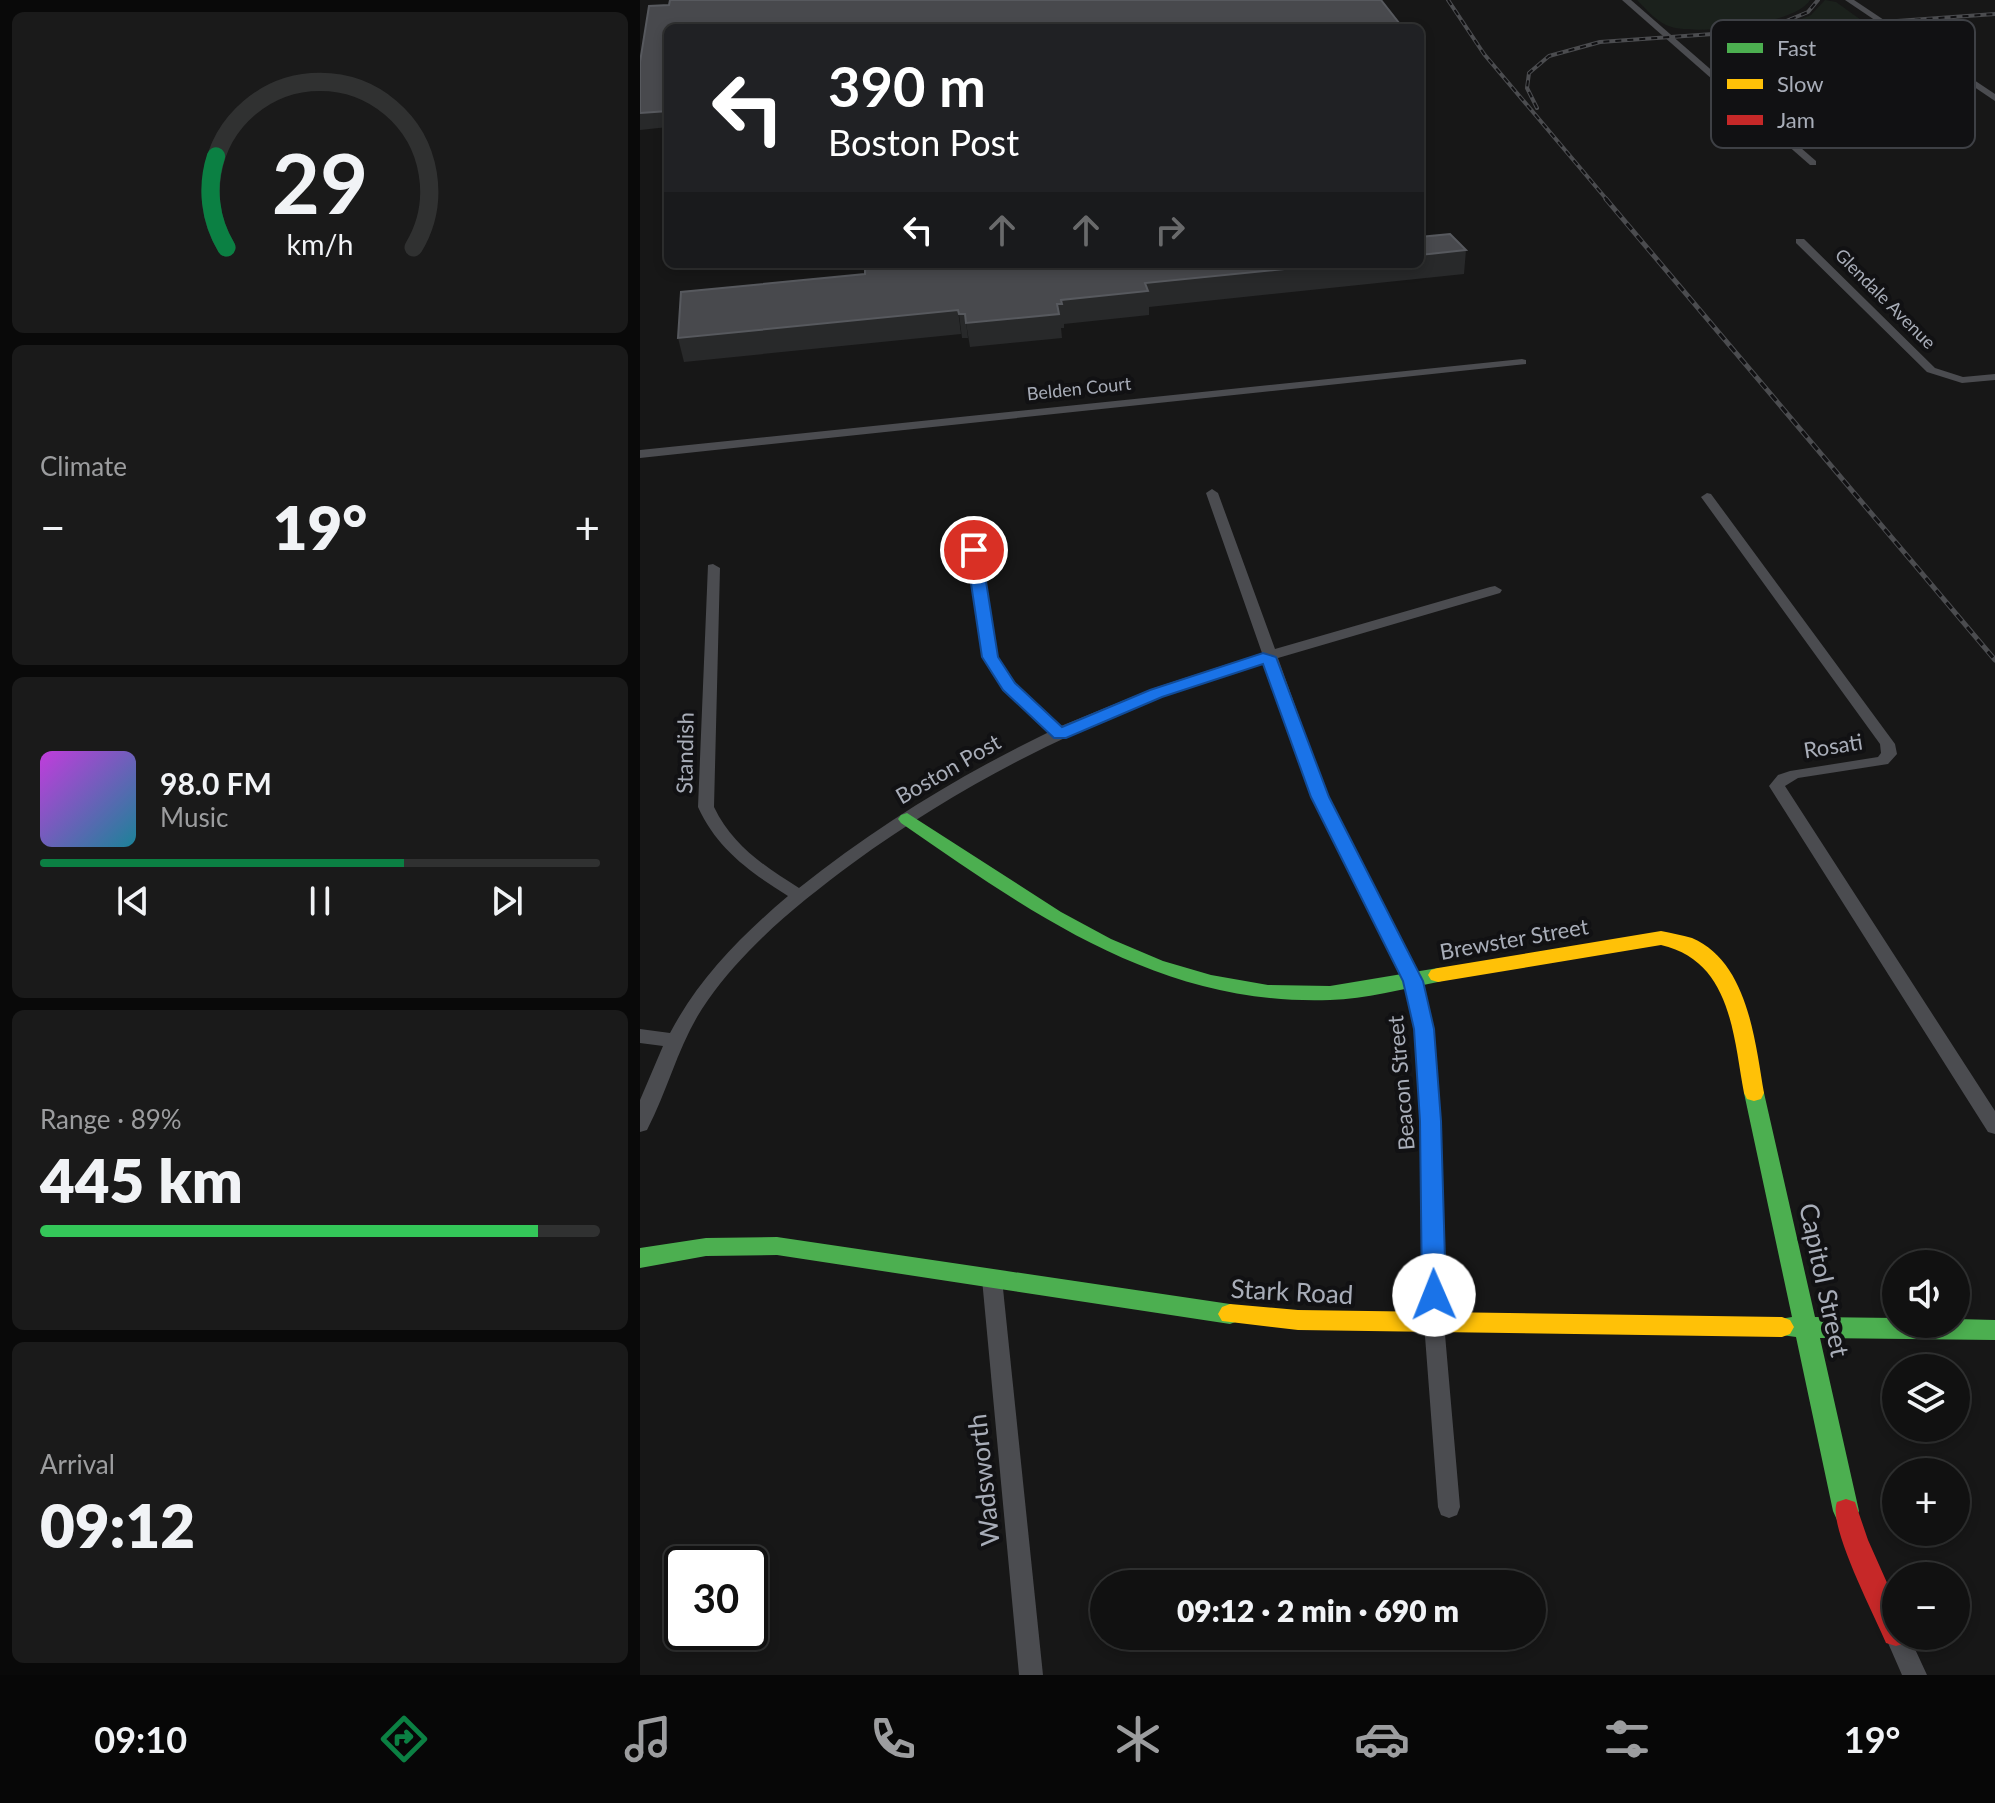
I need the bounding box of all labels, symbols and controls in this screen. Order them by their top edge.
legend [1711,20,1975,148]
text: Fast [1777,34,1816,61]
text: 390 m [828,52,986,119]
icon: left [696,56,800,160]
text: Slow [1777,70,1824,97]
text: Jam [1777,106,1815,133]
text: Boston Post [828,120,1019,164]
text: 29 [272,132,368,232]
icon: left [896,208,940,252]
icon: ahead [980,208,1024,252]
icon: ahead [1064,208,1108,252]
icon: right [1148,208,1192,252]
text: km/h [287,227,353,261]
street label: Glendale Avenue [1831,243,1941,353]
street label: Belden Court [1026,372,1133,404]
text: Climate [40,450,127,482]
text: 19° [273,491,367,563]
text: − [40,501,66,553]
text: + [574,501,600,553]
pin [940,516,1008,584]
icon: arrive [952,528,996,572]
street label: Standish [670,712,699,794]
street label: Boston Post [890,728,1005,809]
street label: Rosati [1801,728,1864,763]
text: 98.0 FM [160,765,272,801]
text: Music [160,801,228,833]
icon: previous [111,879,155,923]
icon: pause [298,879,342,923]
icon: next [485,879,529,923]
street label: Brewster Street [1438,912,1590,965]
street label: Beacon Street [1381,1014,1420,1152]
text: Range · 89% [40,1103,182,1135]
text: 445 km [40,1144,243,1216]
street label: Capitol Street [1793,1200,1857,1360]
map controls [1882,1250,1970,1650]
button: sound [1882,1250,1970,1338]
position arrow [1392,1253,1476,1337]
street label: Stark Road [1230,1272,1354,1310]
button: layers [1882,1354,1970,1442]
street label: Wadsworth [960,1413,1006,1548]
text: Arrival [40,1448,115,1480]
button: + [1882,1458,1970,1546]
text: 09:12 [40,1489,195,1561]
speed limit sign: 30 [664,1546,768,1650]
button: − [1882,1562,1970,1650]
text: 09:12 · 2 min · 690 m [1177,1592,1459,1628]
icon: directions [376,1711,432,1767]
icon: music [620,1711,676,1767]
icon: phone [865,1711,921,1767]
icon: climate [1110,1711,1166,1767]
icon: car [1354,1711,1410,1767]
icon: filters [1599,1711,1655,1767]
text: 09:10 [94,1717,187,1761]
text: 19° [1844,1717,1901,1761]

